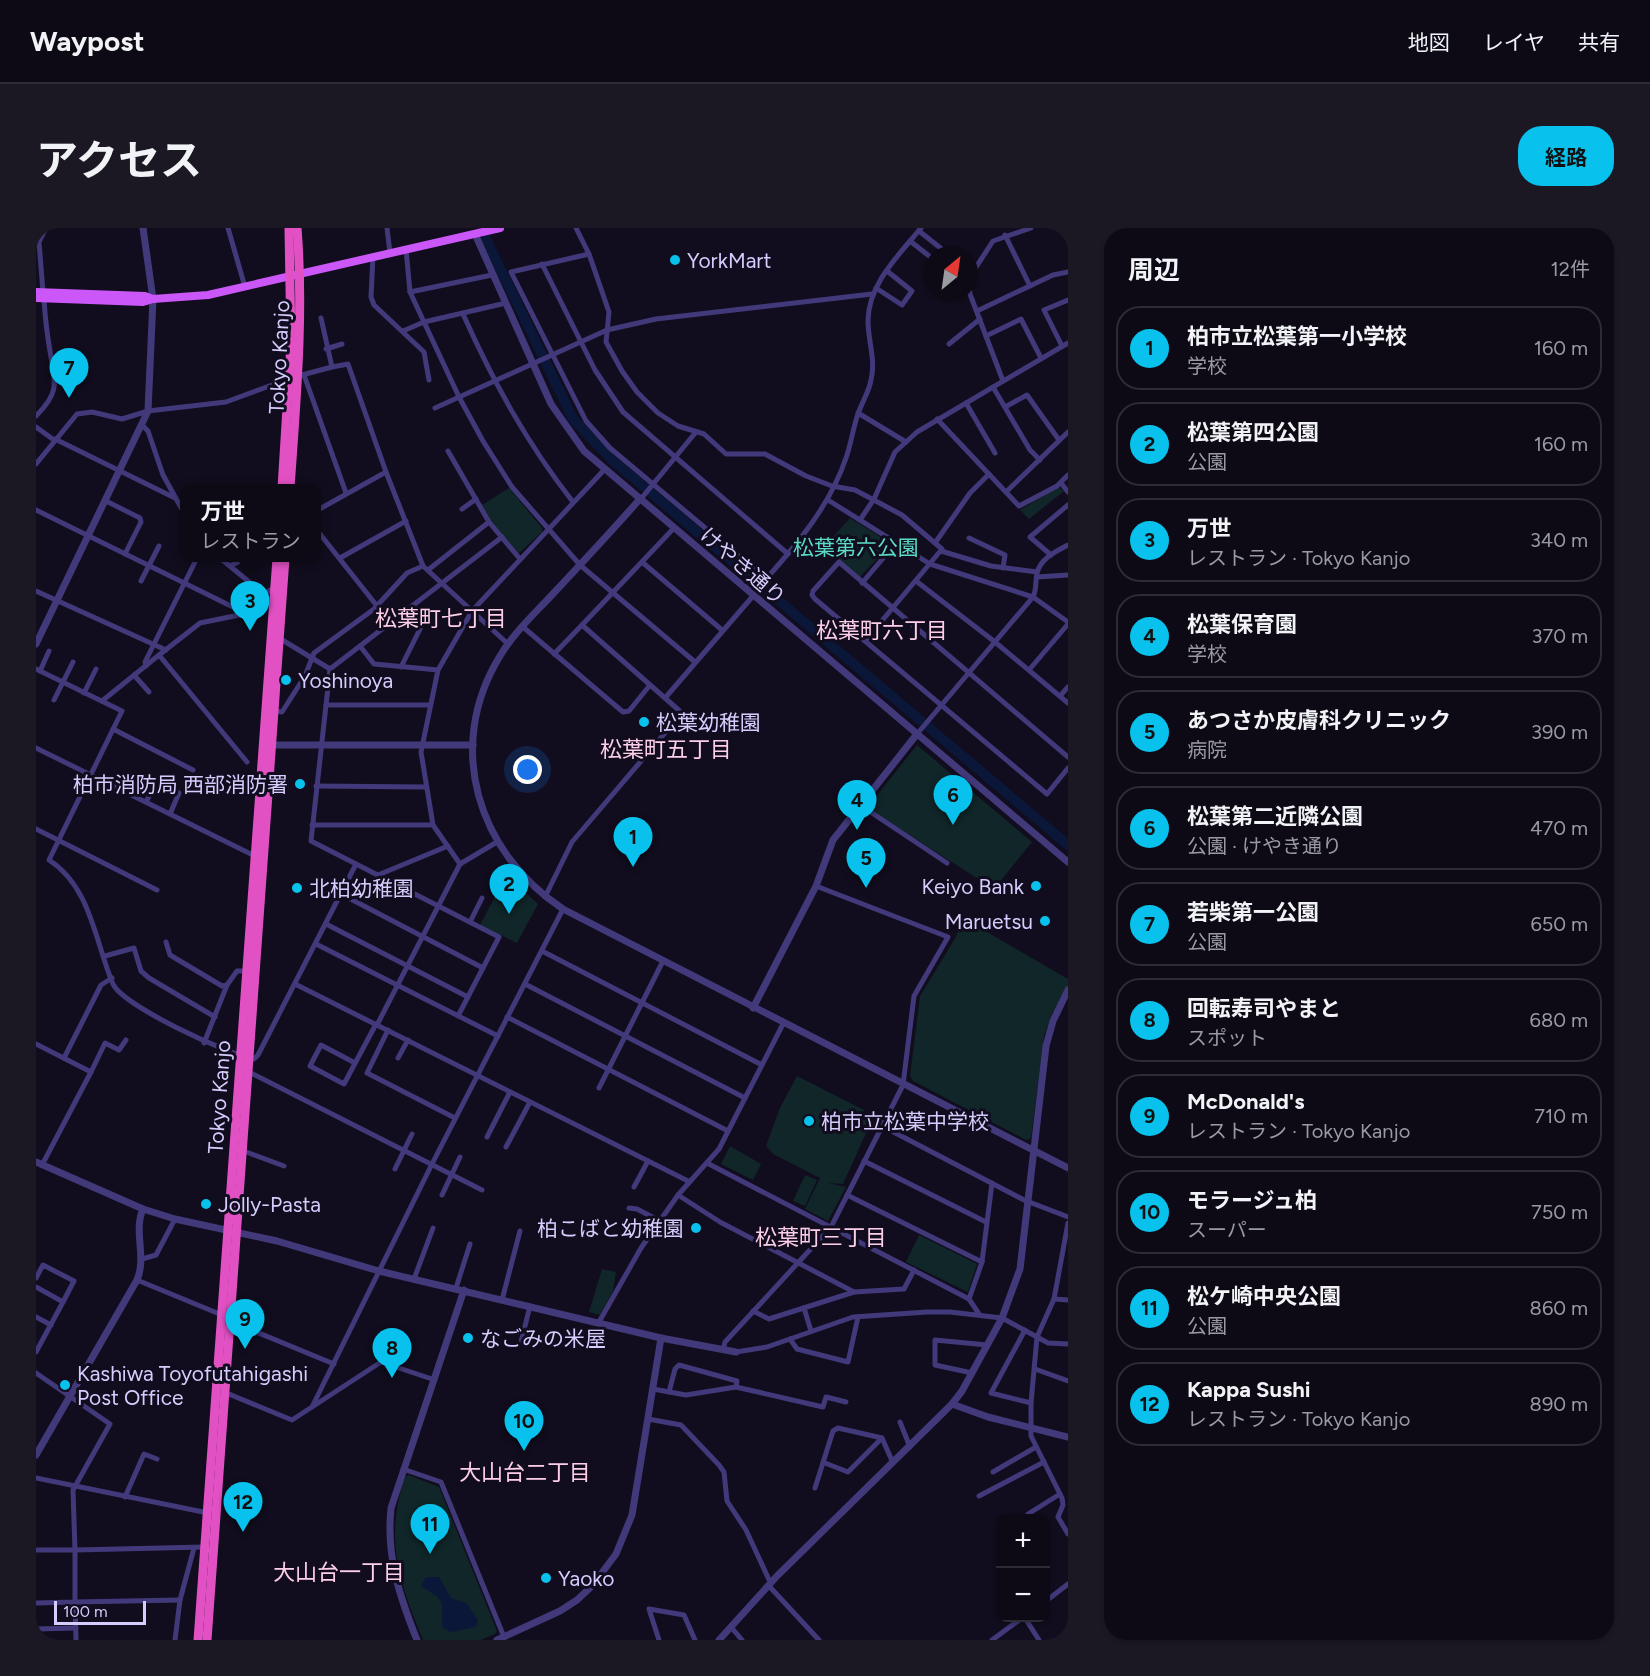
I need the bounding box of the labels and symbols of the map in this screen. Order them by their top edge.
north arrow [924,246,978,300]
place label: YorkMart [687,248,771,273]
marker: YorkMart [668,253,682,267]
street label: Tokyo Kanjo [264,300,294,414]
pin: 7 [50,348,88,398]
street label: けやき通り [695,522,791,610]
park label: 松葉第六公園 [793,535,919,560]
pin: 3 [230,582,270,631]
district label: 松葉町七丁目 [375,605,507,632]
district label: 松葉町六丁目 [816,617,948,644]
place label: Yoshinoya [298,668,393,693]
marker: Yoshinoya [279,673,293,687]
place label: 松葉幼稚園 [656,710,761,735]
marker: 松葉幼稚園 [637,715,651,729]
district label: 松葉町五丁目 [600,736,732,763]
your location [513,755,542,784]
place label: 柏市消防局 西部消防署 [73,772,288,797]
pin: 6 [934,776,972,825]
marker: 柏市消防局 西部消防署 [293,777,307,791]
pin: 4 [838,780,876,830]
pin: 1 [614,818,652,867]
pin: 5 [846,838,886,888]
pin: 2 [490,864,528,914]
place label: Keiyo Bank [921,874,1025,899]
place label: 北柏幼稚園 [309,876,414,901]
marker: Keiyo Bank [1029,879,1043,893]
marker: 北柏幼稚園 [290,881,304,895]
place label: Maruetsu [945,909,1033,934]
marker: Maruetsu [1038,914,1052,928]
street label: Tokyo Kanjo [203,1039,235,1155]
place label: 柏市立松葉中学校 [821,1109,989,1134]
marker: 柏市立松葉中学校 [802,1114,816,1128]
place label: Jolly-Pasta [218,1192,321,1217]
marker: Jolly-Pasta [199,1197,213,1211]
place label: 柏こばと幼稚園 [537,1216,684,1241]
marker: 柏こばと幼稚園 [689,1221,703,1235]
district label: 松葉町三丁目 [755,1224,887,1251]
pin: 9 [226,1300,264,1349]
place label: なごみの米屋 [480,1326,606,1351]
pin: 8 [372,1328,412,1378]
marker: なごみの米屋 [461,1331,475,1345]
place label: Kashiwa Toyofutahigashi Post Office [77,1361,308,1410]
marker: Kashiwa Toyofutahigashi Post Office [58,1378,72,1392]
pin: 10 [504,1402,544,1451]
district label: 大山台二丁目 [459,1459,591,1486]
pin: 12 [224,1482,262,1532]
pin: 11 [410,1504,450,1554]
district label: 大山台一丁目 [273,1559,405,1586]
place label: Yaoko [558,1566,614,1591]
marker: Yaoko [539,1571,553,1585]
scale bar [54,1598,146,1626]

